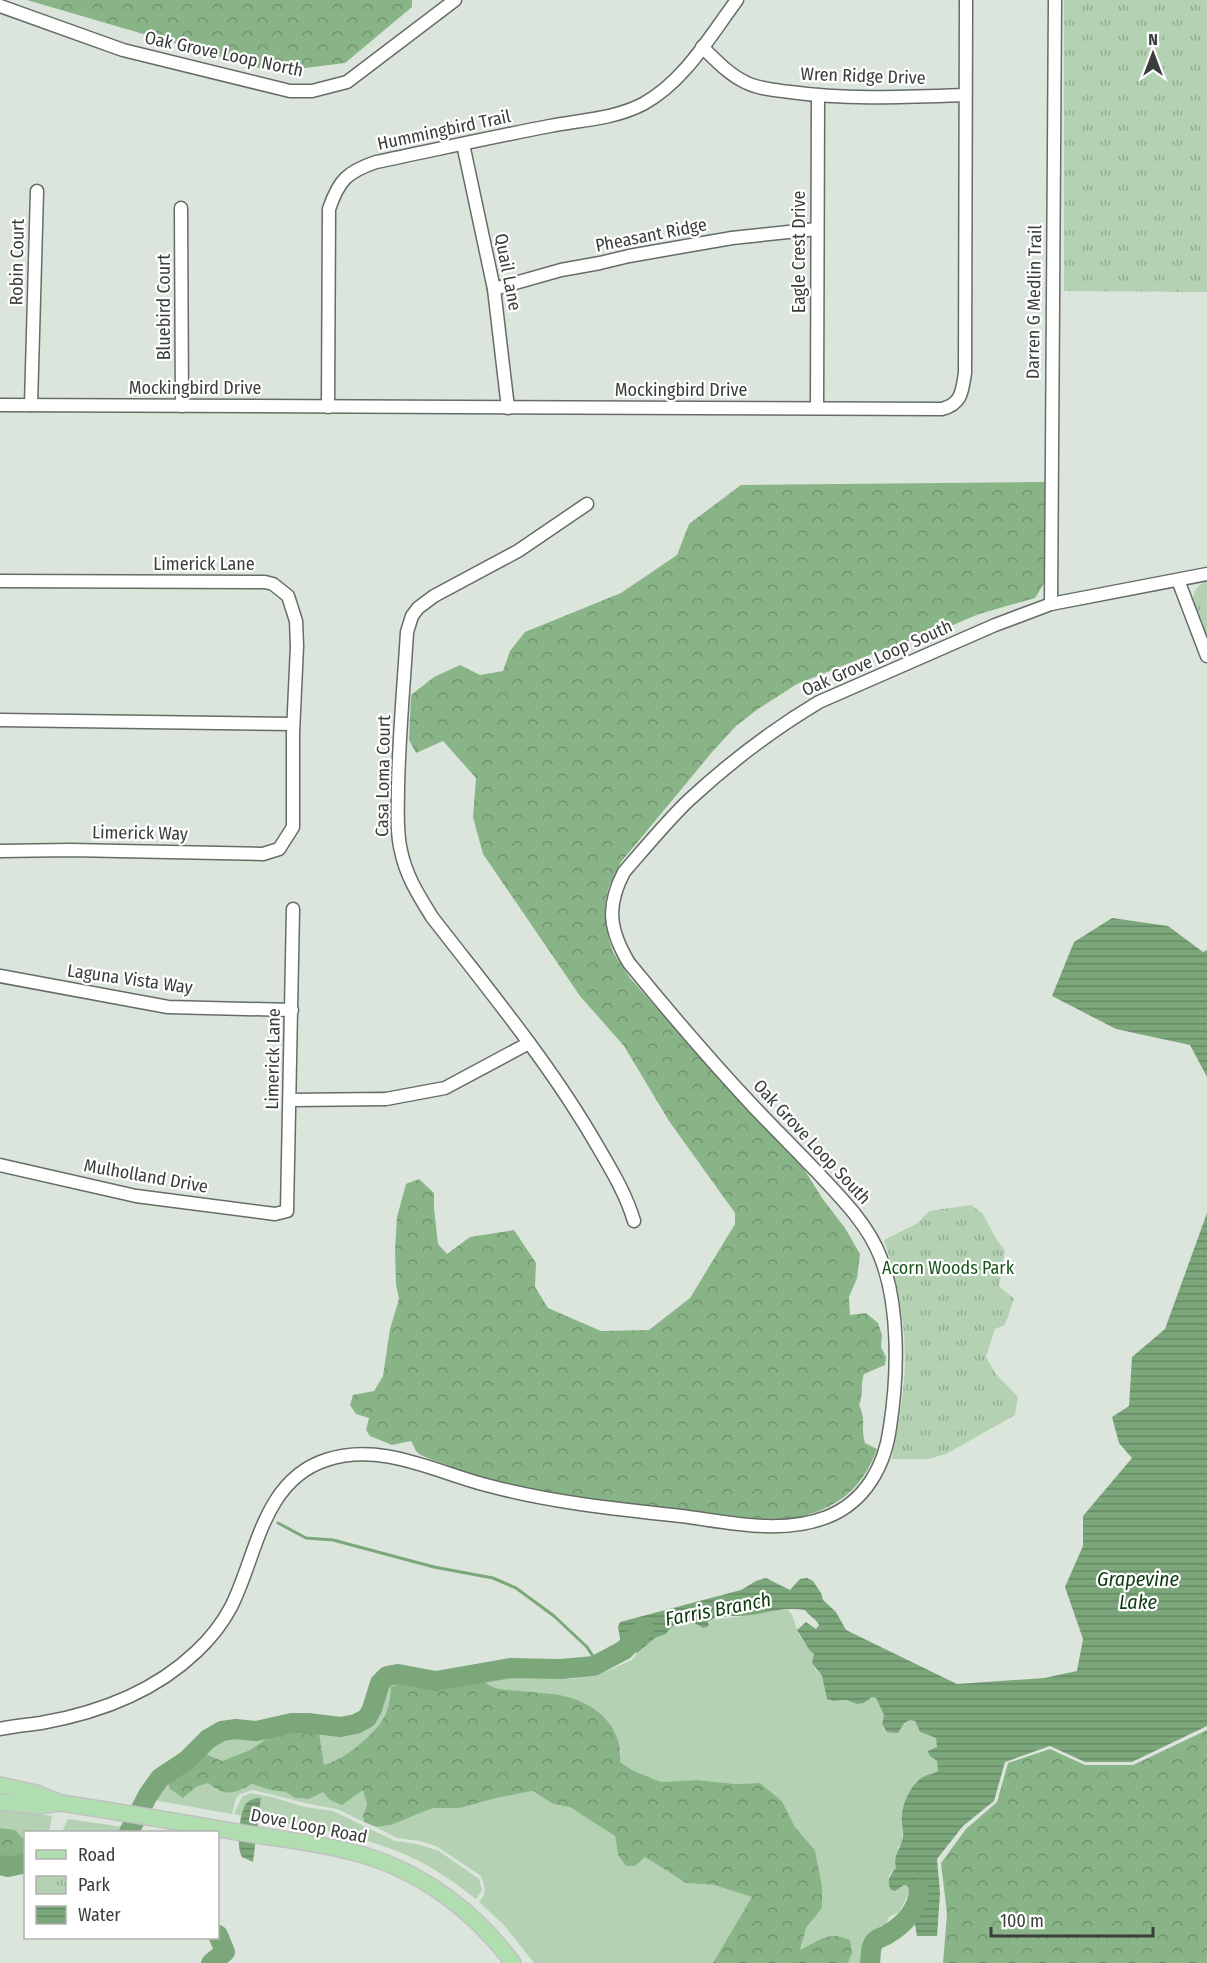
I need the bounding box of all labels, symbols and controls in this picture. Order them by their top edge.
north arrow [1123,24,1183,84]
street label: Oak Grove Loop North [143,26,305,82]
text: N [1148,30,1158,49]
street label: Wren Ridge Drive [800,63,926,89]
street label: Hummingbird Trail [375,105,513,155]
street label: Eagle Crest Drive [788,191,810,313]
street label: Pheasant Ridge [593,213,709,257]
street label: Robin Court [5,218,29,306]
street label: Darren G Medlin Trail [1022,224,1046,379]
street label: Quail Lane [490,232,526,313]
street label: Bluebird Court [153,254,175,360]
street label: Mockingbird Drive [129,377,261,399]
street label: Mockingbird Drive [615,379,747,401]
street label: Limerick Lane [153,553,255,575]
street label: Oak Grove Loop South [798,615,956,701]
street label: Casa Loma Court [371,715,395,837]
street label: Limerick Way [92,821,188,845]
street label: Laguna Vista Way [66,959,194,999]
street label: Limerick Lane [261,1008,285,1110]
street label: Oak Grove Loop South [749,1075,875,1209]
street label: Mulholland Drive [82,1154,210,1198]
park label: Acorn Woods Park [882,1257,1015,1279]
water label: Grapevine Lake [1097,1567,1179,1614]
water label: Farris Branch [663,1587,773,1631]
street label: Dove Loop Road [249,1804,369,1848]
legend [24,1831,219,1939]
text: Road [78,1844,115,1866]
text: Park [78,1874,111,1896]
scale bar [991,1900,1153,1938]
text: Water [78,1904,121,1926]
text: 100 m [1000,1910,1044,1932]

